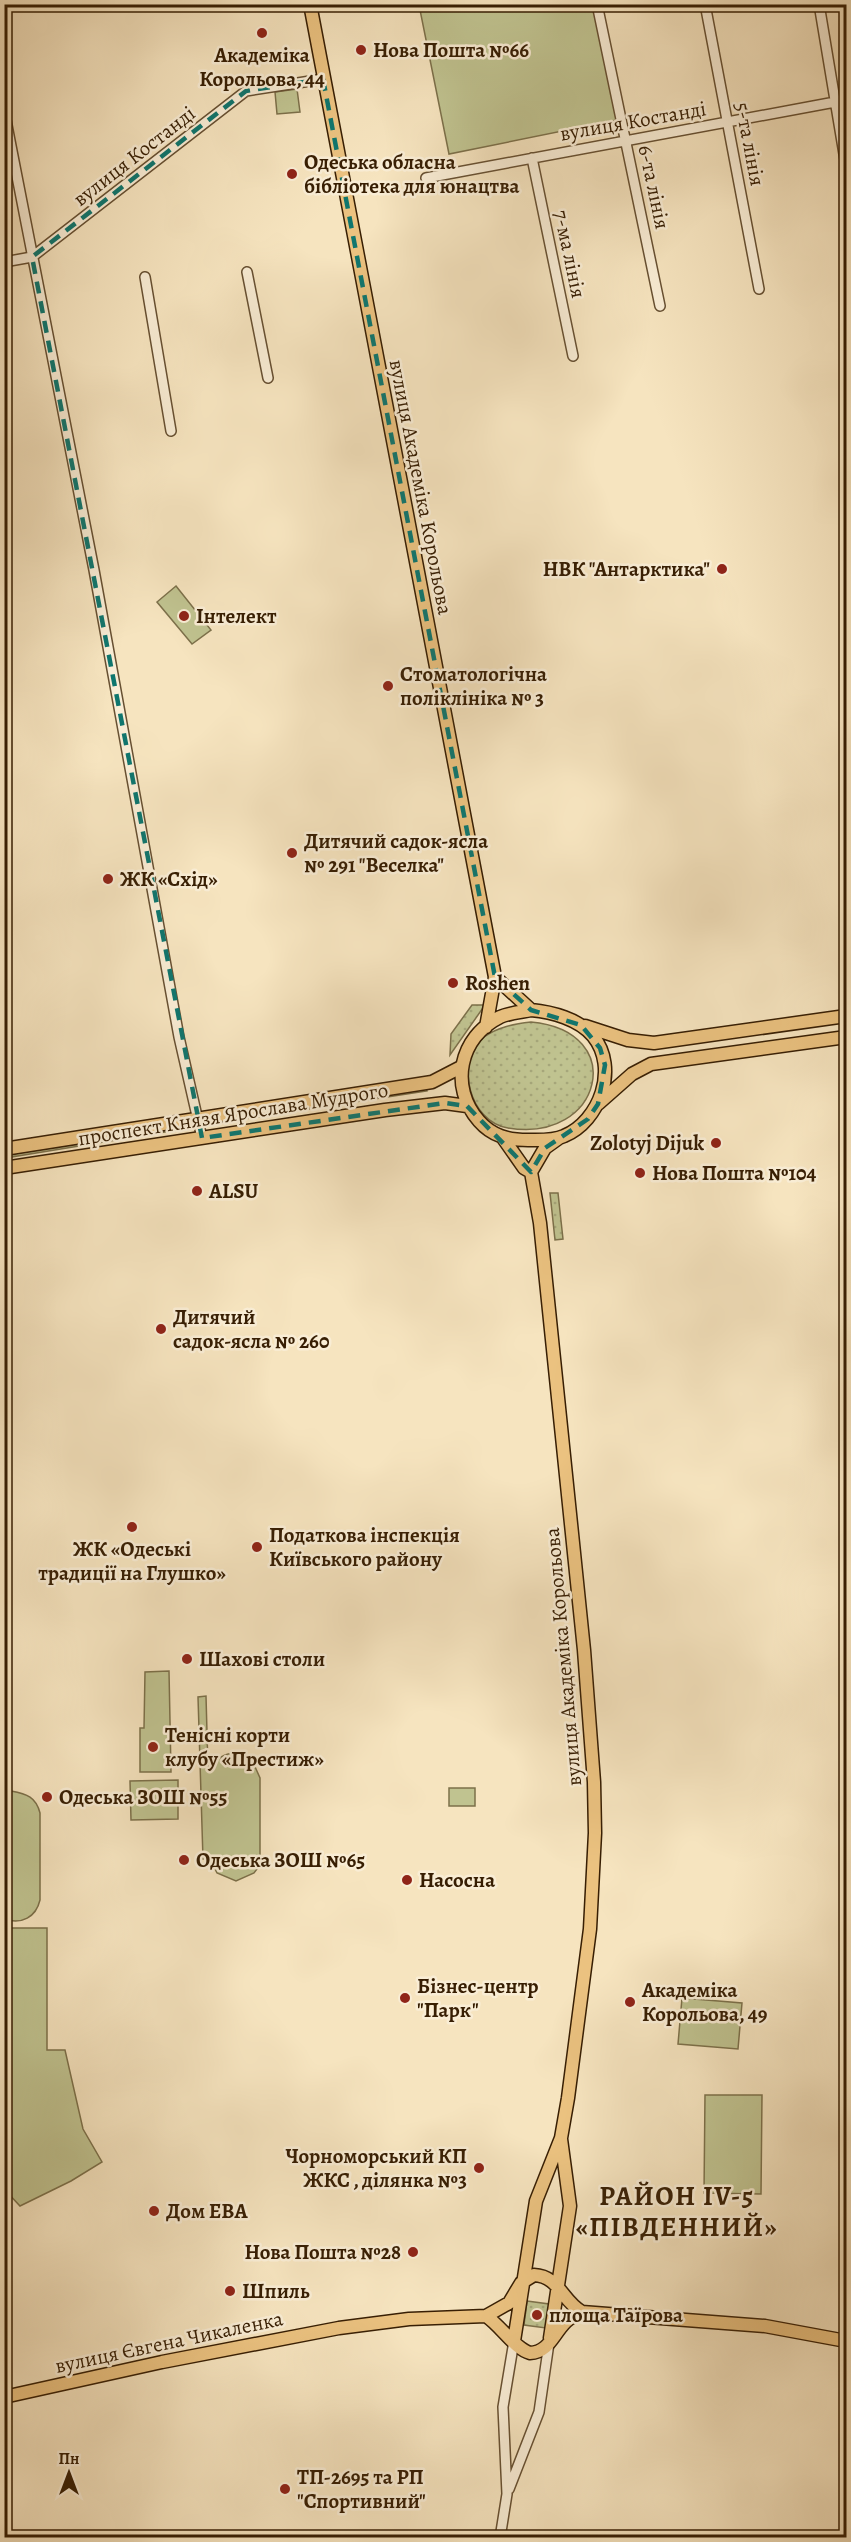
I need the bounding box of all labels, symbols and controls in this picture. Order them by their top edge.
marker: Академіка Корольова, 44 [255,26,269,40]
place label: Нова Пошта №66 [373,36,529,64]
place label: Академіка Корольова, 44 [199,41,325,93]
marker: Нова Пошта №66 [354,43,368,57]
street label: вулиця Костанді [558,94,708,148]
street label: вулиця Костанді [67,99,201,213]
street label: 5-та лінія [728,100,772,188]
street label: 6-та лінія [631,142,677,232]
place label: Одеська обласна бібліотека для юнацтва [304,148,520,200]
marker: Одеська обласна бібліотека для юнацтва [285,167,299,181]
street label: 7-ма лінія [547,207,593,301]
street label: вулиця Академіка Корольова [383,357,460,617]
place label: НВК "Антарктика" [543,555,710,583]
marker: НВК "Антарктика" [715,562,729,576]
place label: Інтелект [196,602,277,630]
marker: Інтелект [177,609,191,623]
place label: Стоматологічна поліклініка № 3 [400,660,547,712]
marker: Стоматологічна поліклініка № 3 [381,679,395,693]
place label: Дитячий садок-ясла № 291 "Веселка" [304,827,488,879]
marker: Дитячий садок-ясла № 291 "Веселка" [285,846,299,860]
place label: ЖК «Схід» [120,865,218,893]
marker: ЖК «Схід» [101,872,115,886]
place label: Roshen [465,969,530,997]
marker: Roshen [446,976,460,990]
street label: проспект Князя Ярослава Мудрого [76,1076,390,1152]
place label: Zolotyj Dijuk [590,1129,704,1157]
marker: Zolotyj Dijuk [709,1136,723,1150]
place label: Нова Пошта №104 [652,1159,816,1187]
marker: Нова Пошта №104 [633,1166,647,1180]
place label: ALSU [208,1177,259,1205]
marker: ALSU [190,1184,204,1198]
place label: Дитячий садок-ясла № 260 [173,1303,330,1355]
marker: Дитячий садок-ясла № 260 [154,1322,168,1336]
marker: ЖК «Одеські традиції на Глушко» [125,1520,139,1534]
place label: Податкова інспекція Київського району [269,1521,460,1573]
street label: вулиця Академіка Корольова [538,1526,588,1787]
place label: ЖК «Одеські традиції на Глушко» [38,1535,226,1587]
marker: Податкова інспекція Київського району [250,1540,264,1554]
place label: Шахові столи [199,1645,325,1673]
marker: Шахові столи [180,1652,194,1666]
place label: Тенісні корти клубу «Престиж» [165,1721,324,1773]
marker: Тенісні корти клубу «Престиж» [146,1740,160,1754]
place label: Одеська ЗОШ №55 [59,1783,227,1811]
marker: Одеська ЗОШ №55 [40,1790,54,1804]
place label: Одеська ЗОШ №65 [196,1846,365,1874]
marker: Одеська ЗОШ №65 [177,1853,191,1867]
place label: Насосна [419,1866,495,1894]
marker: Насосна [400,1873,414,1887]
place label: Бізнес-центр "Парк" [417,1972,539,2024]
place label: Академіка Корольова, 49 [641,1976,768,2028]
marker: Бізнес-центр "Парк" [398,1991,412,2005]
marker: Академіка Корольова, 49 [623,1995,637,2009]
place label: Чорноморський КП ЖКС , ділянка №3 [286,2142,467,2194]
marker: Чорноморський КП ЖКС , ділянка №3 [472,2161,486,2175]
district label: РАЙОН IV-5 «ПІВДЕННИЙ» [576,2178,778,2245]
place label: Дом ЕВА [166,2197,248,2225]
marker: Дом ЕВА [147,2204,161,2218]
place label: Нова Пошта №28 [244,2238,401,2266]
marker: Нова Пошта №28 [406,2245,420,2259]
place label: Шпиль [242,2277,310,2305]
marker: Шпиль [223,2284,237,2298]
place label: площа Таїрова [549,2301,683,2329]
street label: вулиця Євгена Чикаленка [52,2304,286,2380]
marker: площа Таїрова [530,2308,544,2322]
north arrow [39,2443,99,2503]
text: Пн [59,2448,79,2470]
place label: ТП-2695 та РП "Спортивний" [297,2463,426,2515]
marker: ТП-2695 та РП "Спортивний" [278,2482,292,2496]

